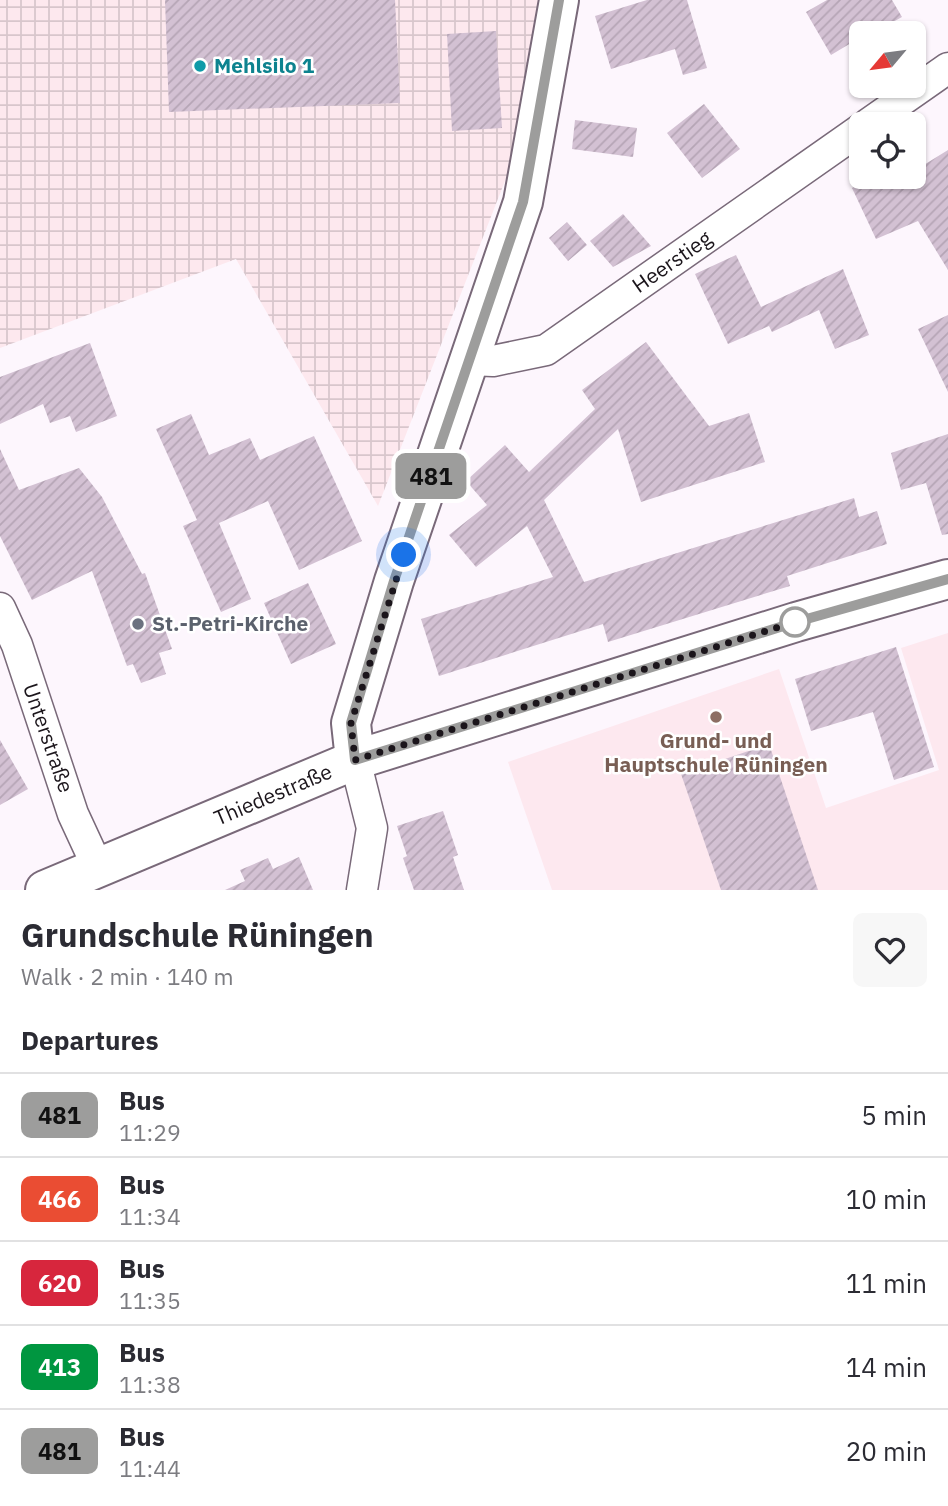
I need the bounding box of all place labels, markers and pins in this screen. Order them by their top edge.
place label: Mehlsilo 1 [214,51,315,79]
marker: Mehlsilo 1 [192,58,208,74]
unlabelled marker [780,607,810,637]
place label: St.-Petri-Kirche [152,609,309,637]
marker: St.-Petri-Kirche [130,616,146,632]
marker: Grund- und Hauptschule Rüningen [708,709,724,725]
place label: Grund- und Hauptschule Rüningen [604,726,828,778]

